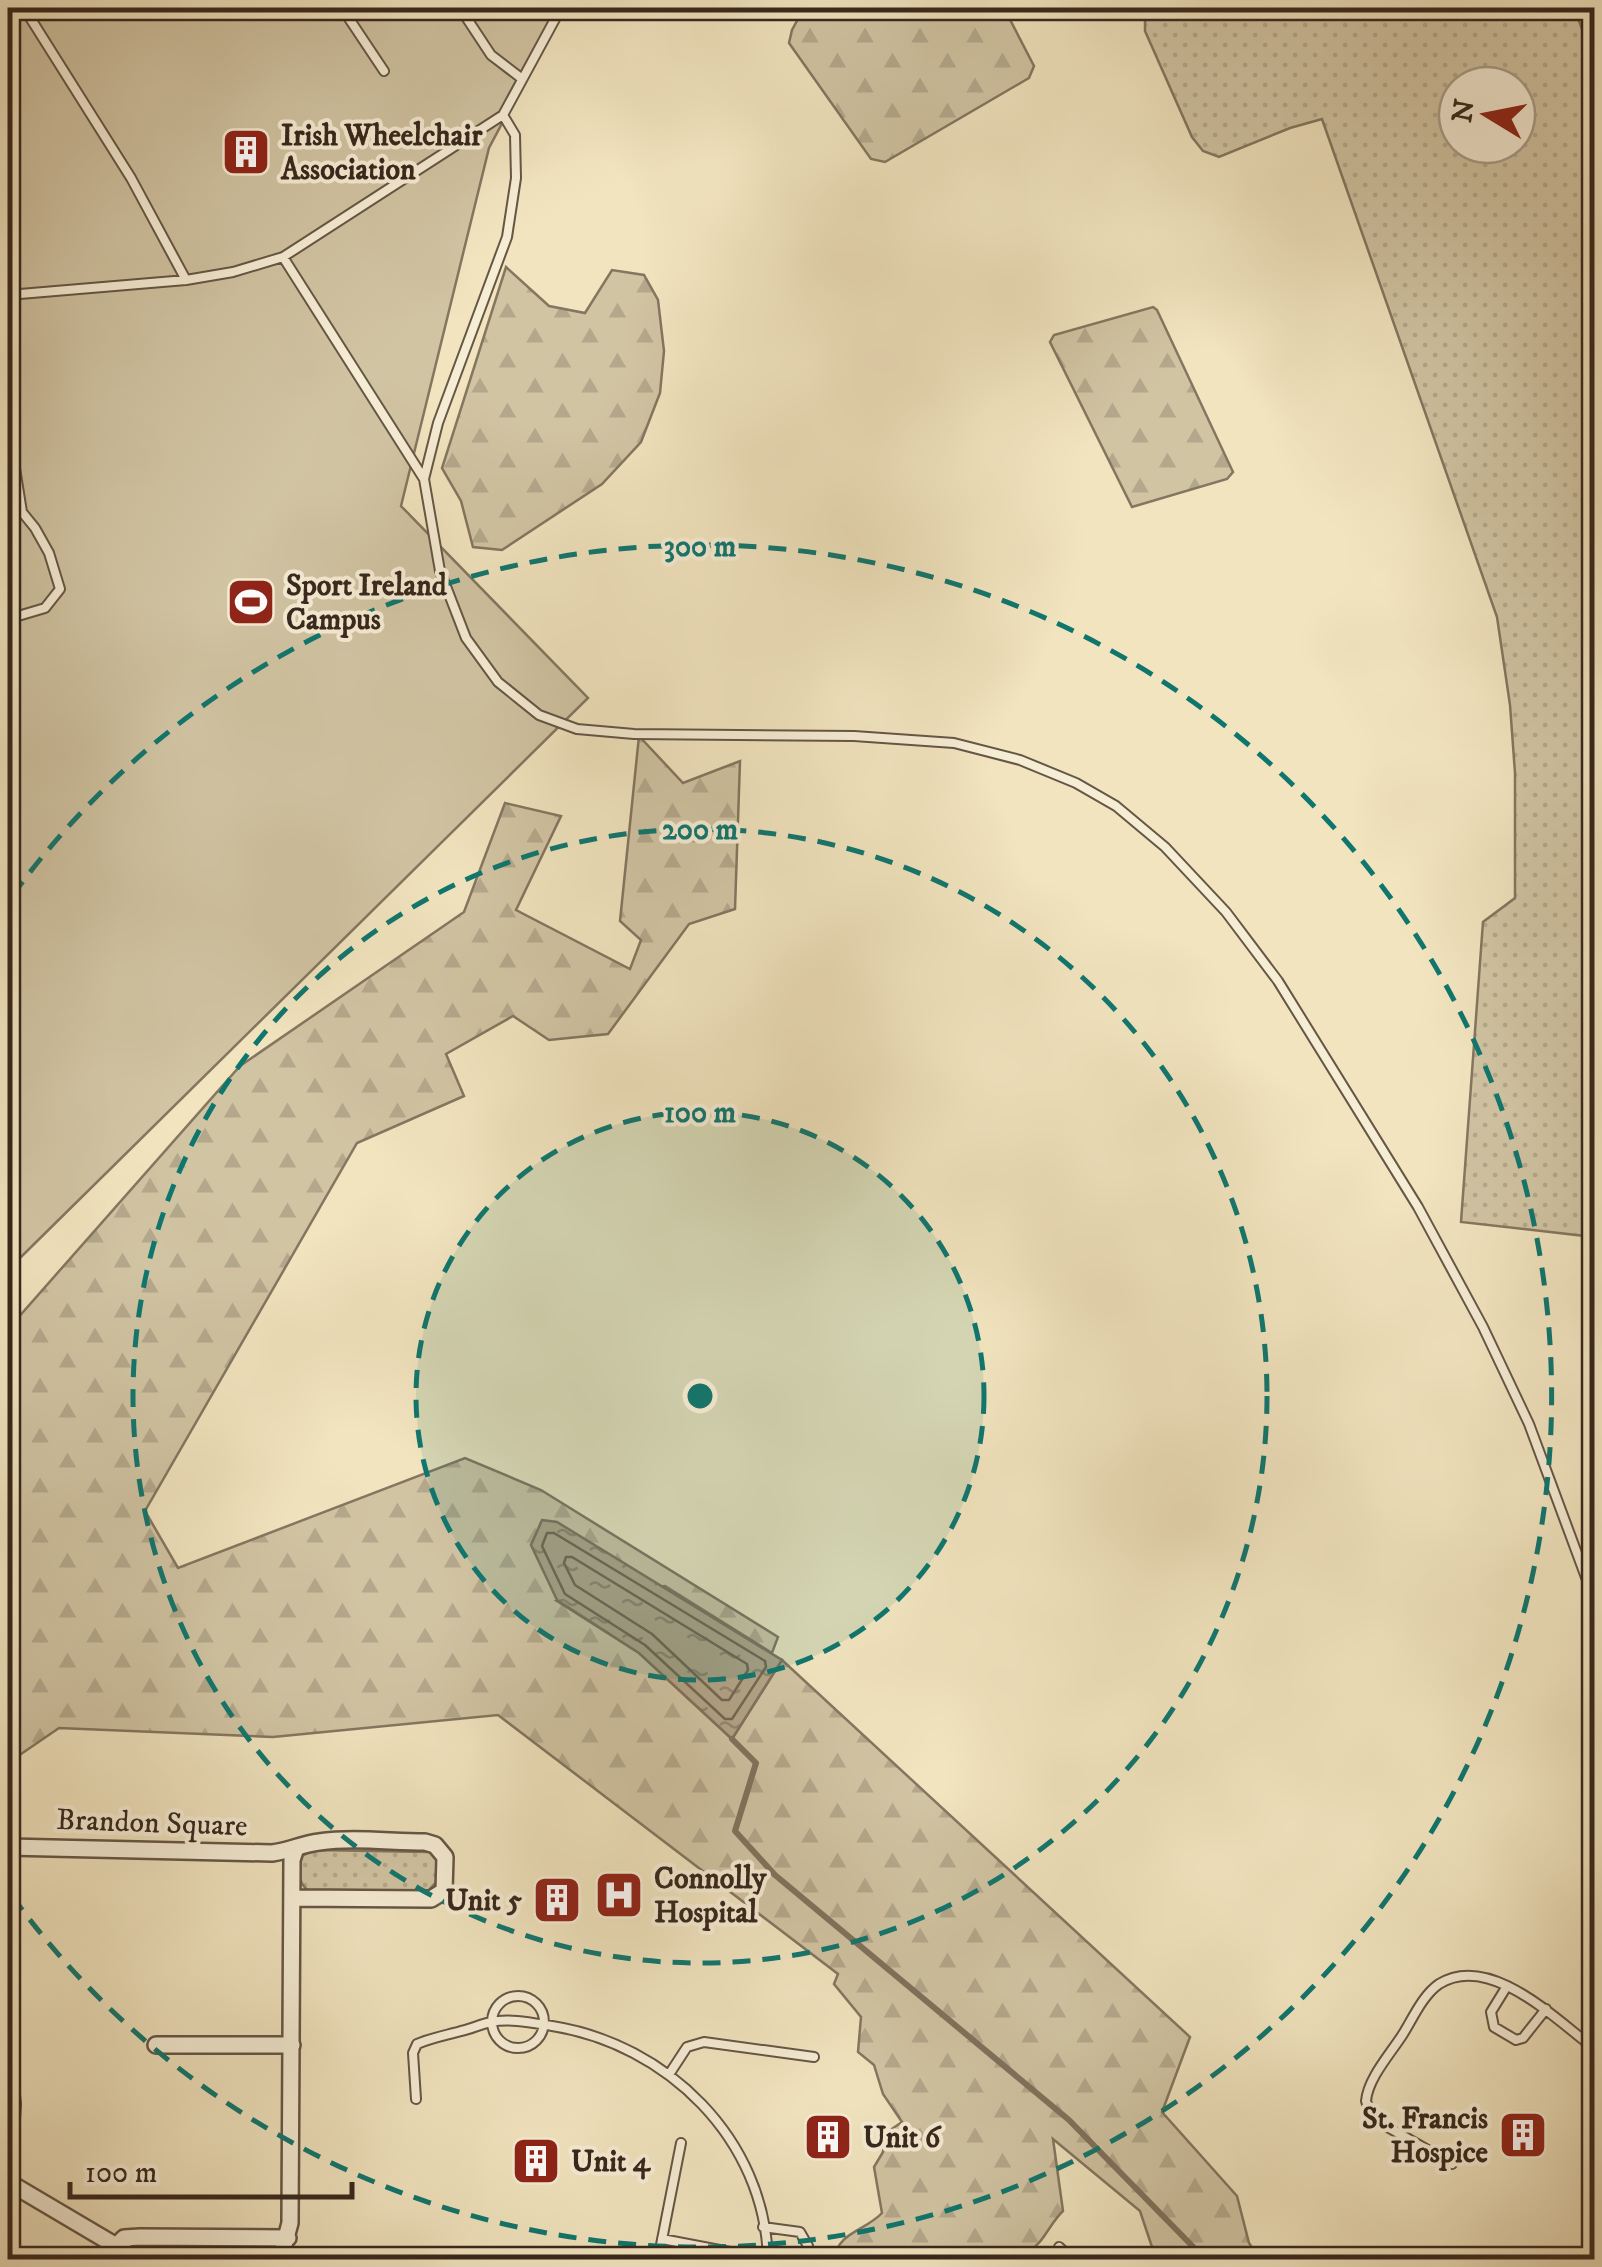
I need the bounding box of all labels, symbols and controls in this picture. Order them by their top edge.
north arrow [1437,65,1537,165]
text: N [1445,97,1483,125]
place label: Irish Wheelchair Association [280,118,483,189]
building icon: Irish Wheelchair Association [220,126,272,178]
text: 300 m [664,529,737,566]
place label: Sport Ireland Campus [286,568,448,639]
sports icon: Sport Ireland Campus [225,576,277,628]
text: 200 m [662,812,738,849]
text: 100 m [664,1095,737,1132]
centre of rings [682,1378,718,1414]
street label: Brandon Square [56,1802,248,1845]
place label: Connolly Hospital [654,1861,767,1932]
hospital icon: Connolly Hospital [593,1869,645,1921]
building icon: Unit 5 [531,1874,583,1926]
place label: Unit 5 [445,1883,522,1920]
place label: St. Francis Hospice [1362,2101,1489,2172]
building icon: St. Francis Hospice [1497,2109,1549,2161]
building icon: Unit 6 [802,2111,854,2163]
place label: Unit 6 [863,2120,942,2157]
building icon: Unit 4 [510,2135,562,2187]
scale bar [70,2137,352,2199]
place label: Unit 4 [571,2144,652,2181]
text: 100 m [85,2155,157,2192]

